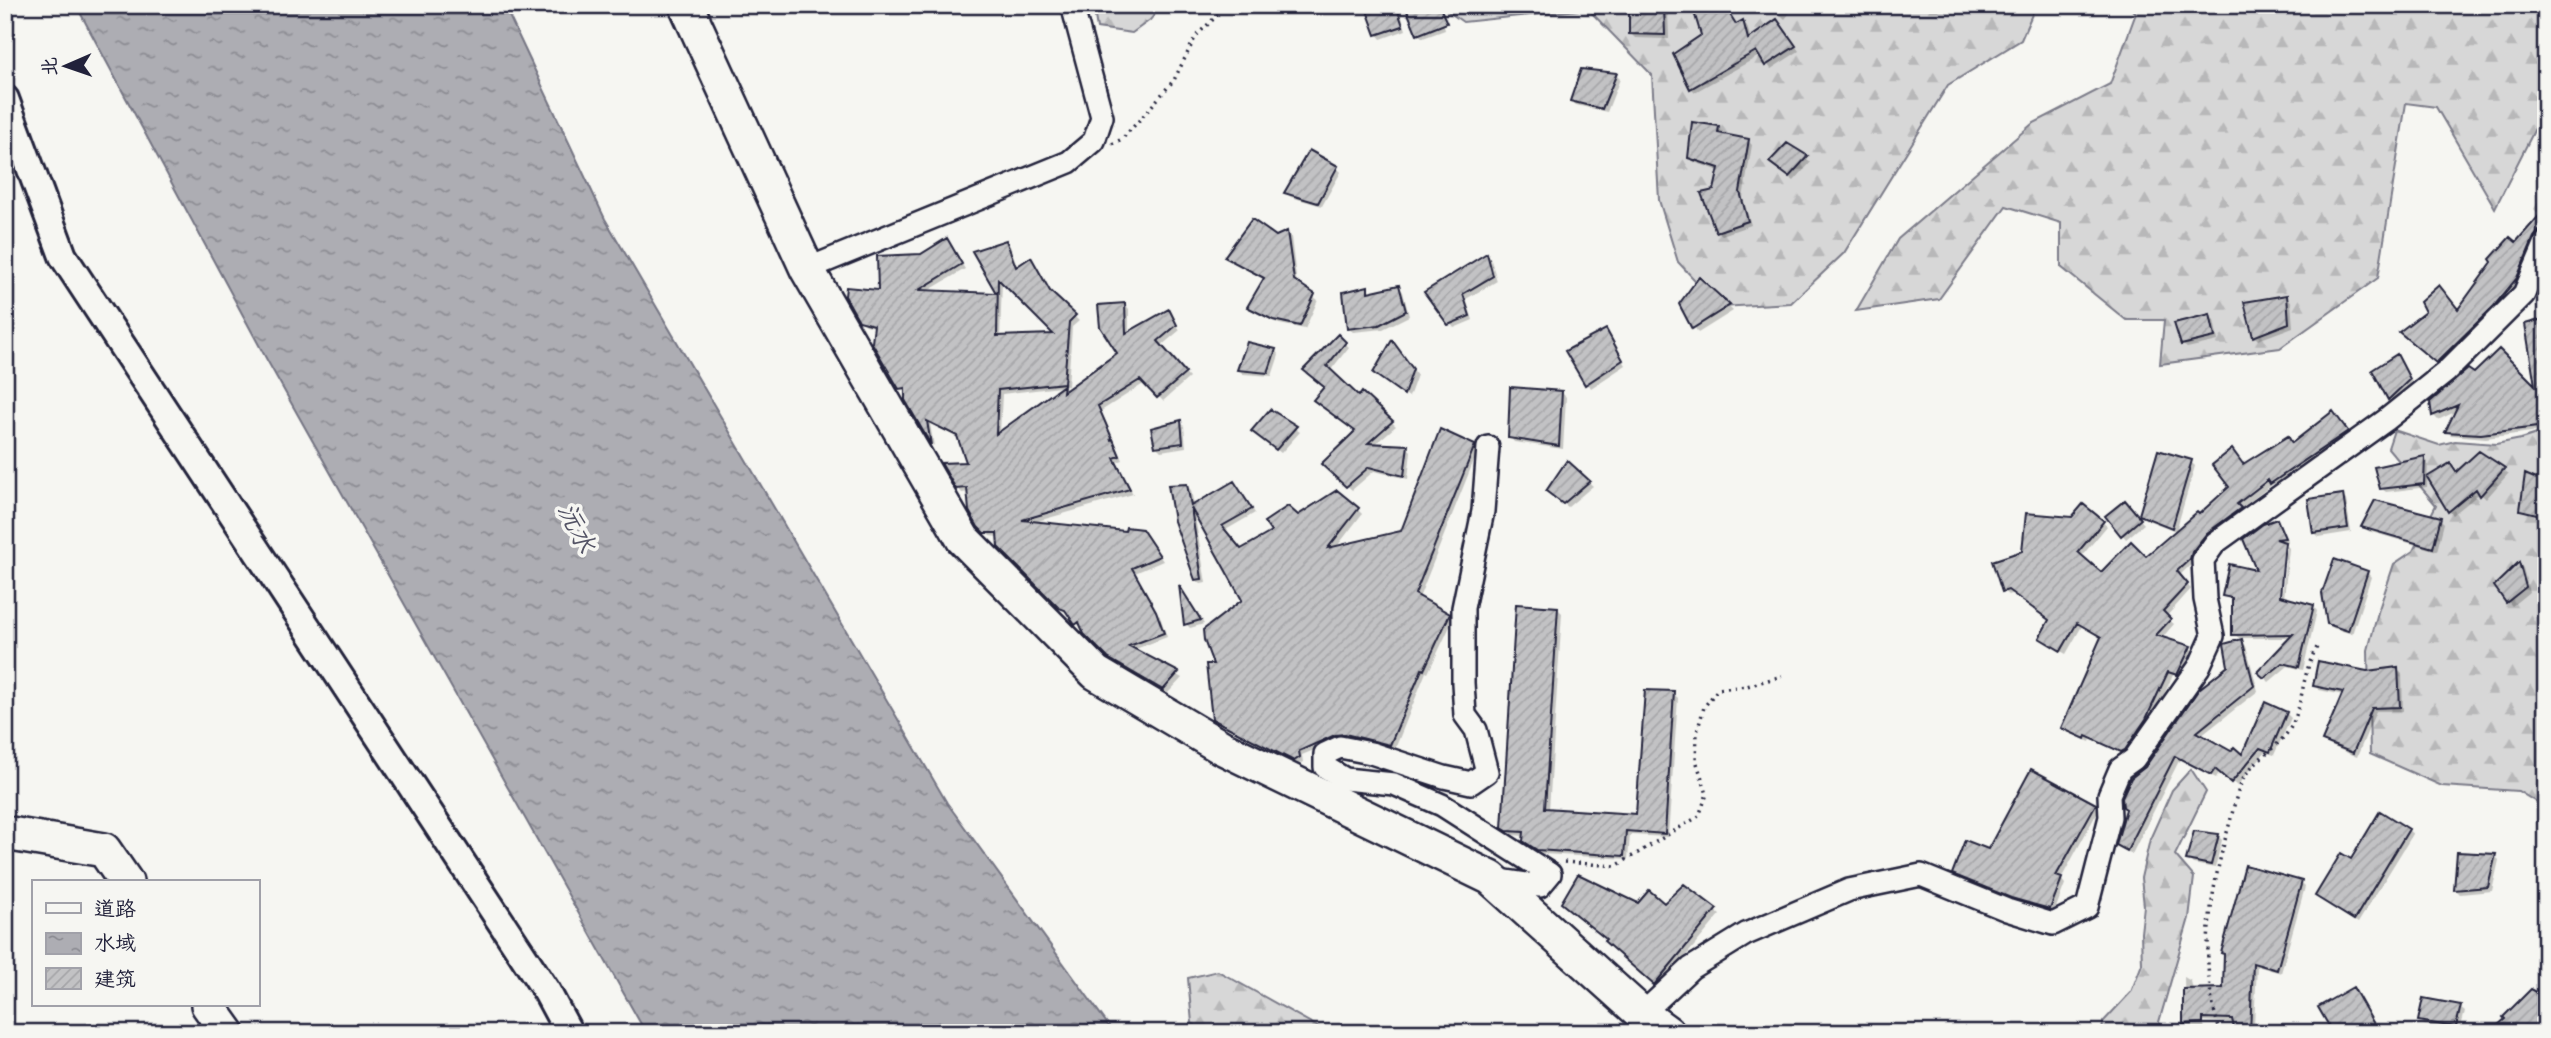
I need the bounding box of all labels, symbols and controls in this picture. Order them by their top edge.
north arrow [32,32,102,102]
text: 北 [39,56,66,76]
water label: 沅水 [546,497,603,561]
legend [32,880,259,1006]
text: 道路 [94,897,136,927]
text: 水域 [94,931,136,961]
text: 建筑 [94,967,136,997]

